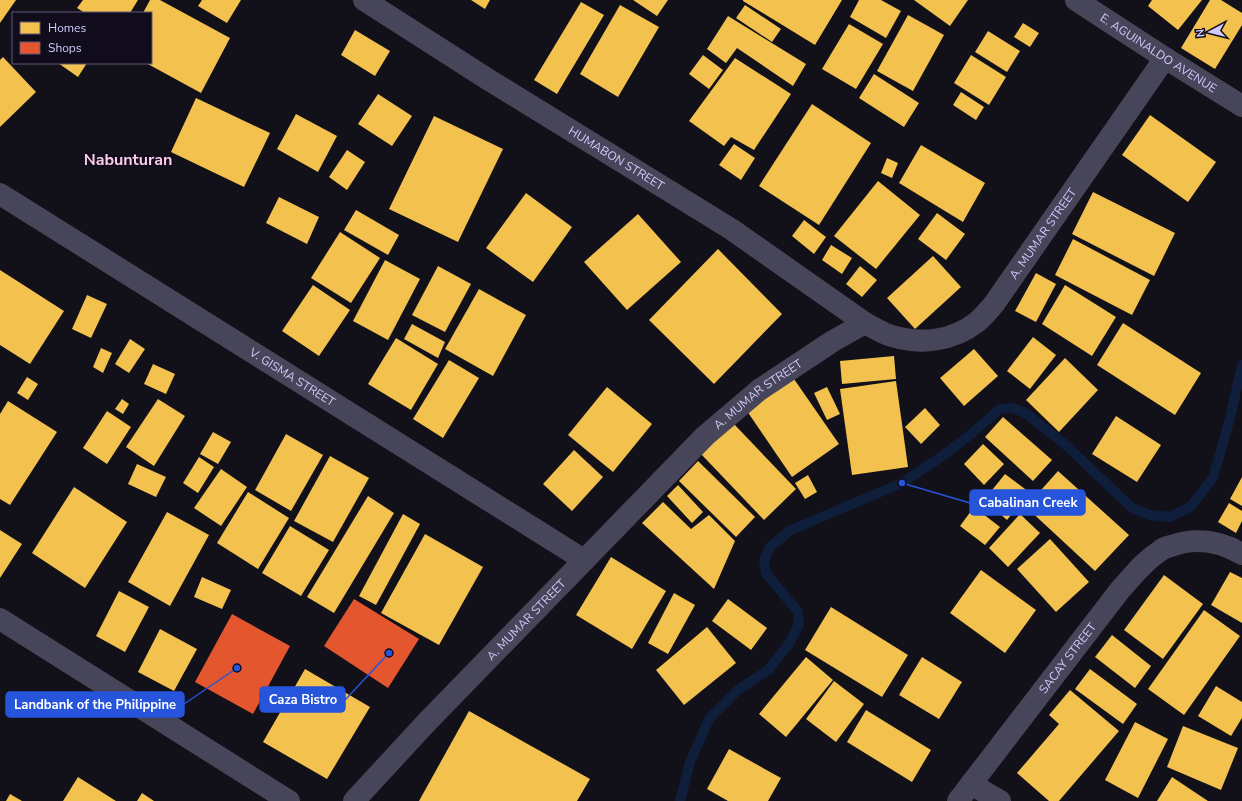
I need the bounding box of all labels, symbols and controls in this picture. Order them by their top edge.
street label: E. AGUINALDO AVENUE [1098,10,1220,96]
legend [12,12,152,64]
north arrow [1190,12,1230,52]
text: Homes [48,20,86,36]
text: Shops [48,40,82,56]
street label: HUMABON STREET [565,123,668,194]
district label: Nabunturan [84,149,172,171]
street label: A. MUMAR STREET [1006,184,1081,282]
street label: V. GISMA STREET [246,344,339,411]
street label: A. MUMAR STREET [710,355,806,433]
callout: Cabalinan Creek [970,490,1085,515]
text: Cabalinan Creek [979,494,1078,512]
street label: A. MUMAR STREET [483,575,570,664]
street label: SACAY STREET [1035,619,1100,697]
callout: Caza Bistro [260,687,345,712]
text: Caza Bistro [269,691,337,709]
callout: Landbank of the Philippine [6,692,184,717]
text: Landbank of the Philippine [14,696,176,714]

